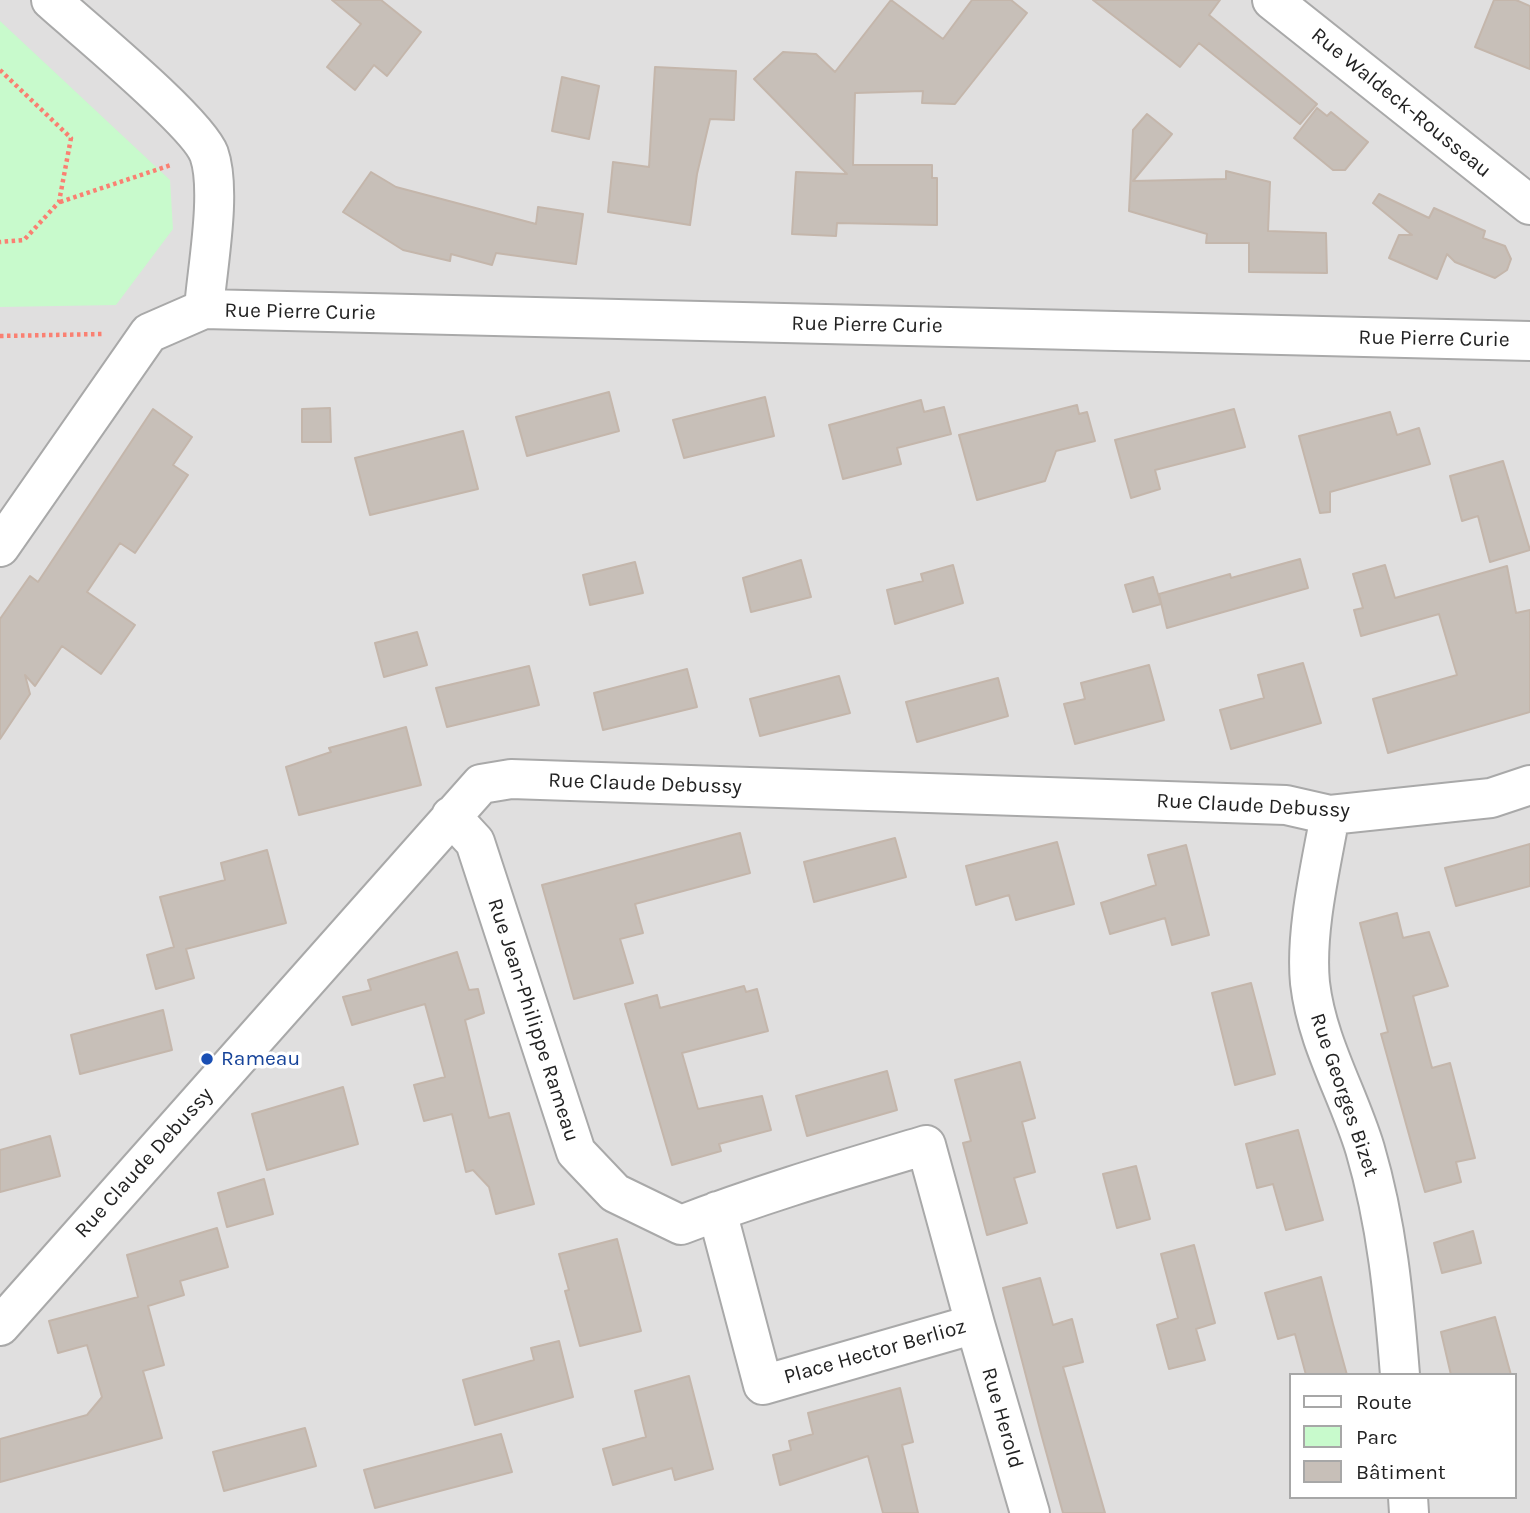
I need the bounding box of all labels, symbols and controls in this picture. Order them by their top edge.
street label: Rue Waldeck-Rousseau [1306,23,1496,183]
street label: Rue Pierre Curie [224,298,376,326]
street label: Rue Pierre Curie [791,311,943,339]
street label: Rue Pierre Curie [1358,325,1510,353]
street label: Rue Claude Debussy [548,768,742,800]
street label: Rue Claude Debussy [1156,788,1350,824]
street label: Rue Jean-Philippe Rameau [482,895,584,1145]
street label: Rue Georges Bizet [1304,1010,1384,1180]
place label: Rameau [221,1046,300,1072]
marker: Rameau [199,1051,215,1067]
street label: Rue Claude Debussy [70,1083,218,1243]
street label: Place Hector Berlioz [781,1314,969,1390]
street label: Rue Herold [976,1365,1028,1471]
legend [1288,1373,1516,1499]
text: Route [1356,1390,1412,1414]
text: Parc [1356,1425,1398,1449]
text: Bâtiment [1356,1460,1446,1484]

